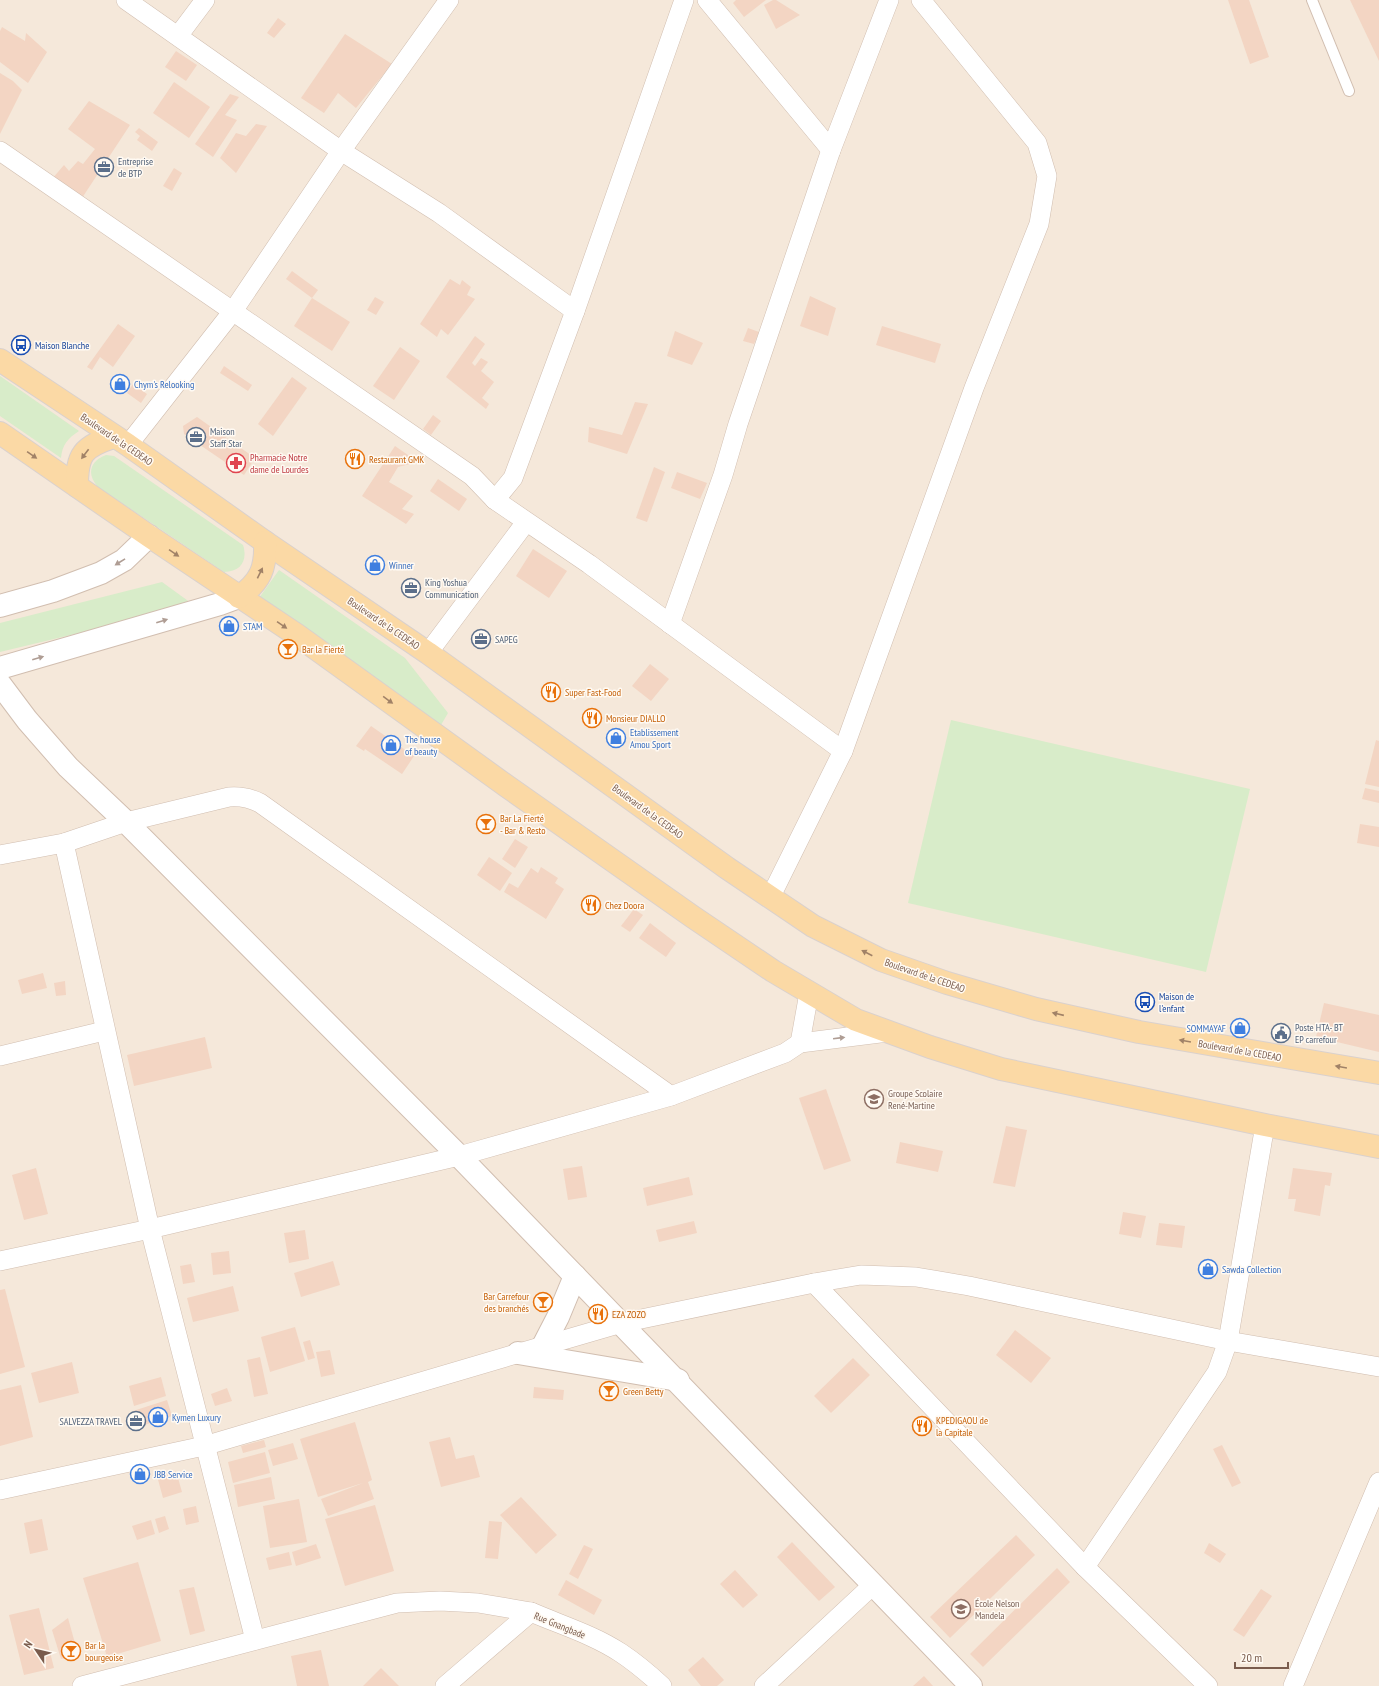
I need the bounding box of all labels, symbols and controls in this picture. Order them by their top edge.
place label: Entreprise de BTP [118,155,153,180]
office icon: Entreprise de BTP [93,156,115,178]
bus stop icon: Maison Blanche [10,334,32,356]
place label: Maison Blanche [35,339,89,352]
shop icon: Chym's Relooking [109,373,131,395]
place label: Chym's Relooking [134,378,194,391]
street label: Boulevard de la CEDEAO [78,410,156,469]
place label: Maison Staff Star [210,425,242,450]
office icon: Maison Staff Star [185,426,207,448]
one-way arrow [81,448,89,459]
restaurant icon: Restaurant GMK [344,448,366,470]
one-way arrow [27,451,37,459]
place label: Pharmacie Notre dame de Lourdes [250,451,309,476]
pharmacy icon: Pharmacie Notre dame de Lourdes [225,452,247,474]
place label: Restaurant GMK [369,453,424,466]
one-way arrow [168,549,179,557]
shop icon: Winner [364,554,386,576]
one-way arrow [115,558,125,566]
place label: Winner [389,559,414,572]
one-way arrow [257,567,263,579]
place label: King Yoshua Communication [425,576,479,601]
office icon: King Yoshua Communication [400,577,422,599]
street label: Boulevard de la CEDEAO [345,594,423,653]
shop icon: STAM [218,615,240,637]
one-way arrow [157,618,169,624]
place label: STAM [243,620,262,633]
one-way arrow [277,621,287,629]
office icon: SAPEG [470,628,492,650]
place label: SAPEG [495,633,518,646]
bar icon: Bar la Fierté [277,638,299,660]
place label: Bar la Fierté [302,643,344,656]
one-way arrow [32,655,44,661]
restaurant icon: Super Fast-Food [540,681,562,703]
place label: Super Fast-Food [565,686,621,699]
one-way arrow [382,696,393,705]
restaurant icon: Monsieur DIALLO [581,707,603,729]
place label: Monsieur DIALLO [606,712,666,725]
place label: Etablissement Amou Sport [630,726,679,751]
shop icon: Etablissement Amou Sport [605,727,627,749]
place label: The house of beauty [405,733,441,758]
shop icon: The house of beauty [380,734,402,756]
street label: Boulevard de la CEDEAO [610,781,686,842]
place label: Bar La Fierté - Bar & Resto [500,812,546,837]
bar icon: Bar La Fierté - Bar & Resto [475,813,497,835]
restaurant icon: Chez Doora [580,894,602,916]
place label: Chez Doora [605,899,644,912]
one-way arrow [862,950,873,956]
street label: Boulevard de la CEDEAO [883,956,967,995]
place label: Maison de l'enfant [1159,990,1194,1015]
bus stop icon: Maison de l'enfant [1134,991,1156,1013]
one-way arrow [1051,1010,1064,1016]
shop icon: SOMMAYAF [1229,1017,1251,1039]
place label: Poste HTA- BT EP carrefour [1295,1021,1343,1046]
place label: SOMMAYAF [1187,1022,1226,1035]
public building icon: Poste HTA- BT EP carrefour [1270,1022,1292,1044]
one-way arrow [833,1035,845,1041]
one-way arrow [1179,1037,1191,1043]
street label: Boulevard de la CEDEAO [1197,1037,1283,1064]
one-way arrow [1334,1064,1347,1070]
place label: Groupe Scolaire René-Martine [888,1087,942,1112]
school or university icon: Groupe Scolaire René-Martine [863,1088,885,1110]
shop icon: Sawda Collection [1197,1258,1219,1280]
place label: Sawda Collection [1222,1263,1281,1276]
place label: Bar Carrefour des branchés [483,1290,530,1315]
bar icon: Bar Carrefour des branchés [532,1291,554,1313]
restaurant icon: EZA ZOZO [587,1303,609,1325]
place label: EZA ZOZO [612,1308,647,1321]
bar icon: Green Betty [598,1380,620,1402]
place label: Green Betty [623,1385,664,1398]
shop icon: Kymen Luxury [147,1406,169,1428]
office icon: SALVEZZA TRAVEL [125,1410,147,1432]
place label: Kymen Luxury [172,1411,221,1424]
place label: KPEDIGAOU de la Capitale [936,1414,988,1439]
place label: SALVEZZA TRAVEL [60,1415,123,1428]
restaurant icon: KPEDIGAOU de la Capitale [911,1415,933,1437]
shop icon: JBB Service [129,1463,151,1485]
place label: JBB Service [153,1468,193,1481]
place label: École Nelson Mandela [975,1597,1020,1622]
school or university icon: École Nelson Mandela [950,1598,972,1620]
street label: Rue Gnangbade [532,1609,587,1642]
north arrow [16,1630,56,1670]
text: N [20,1638,35,1651]
place label: Bar la bourgeoise [85,1639,123,1664]
bar icon: Bar la bourgeoise [60,1640,82,1662]
scale bar [1235,1644,1288,1670]
text: 20 m [1241,1650,1262,1665]

